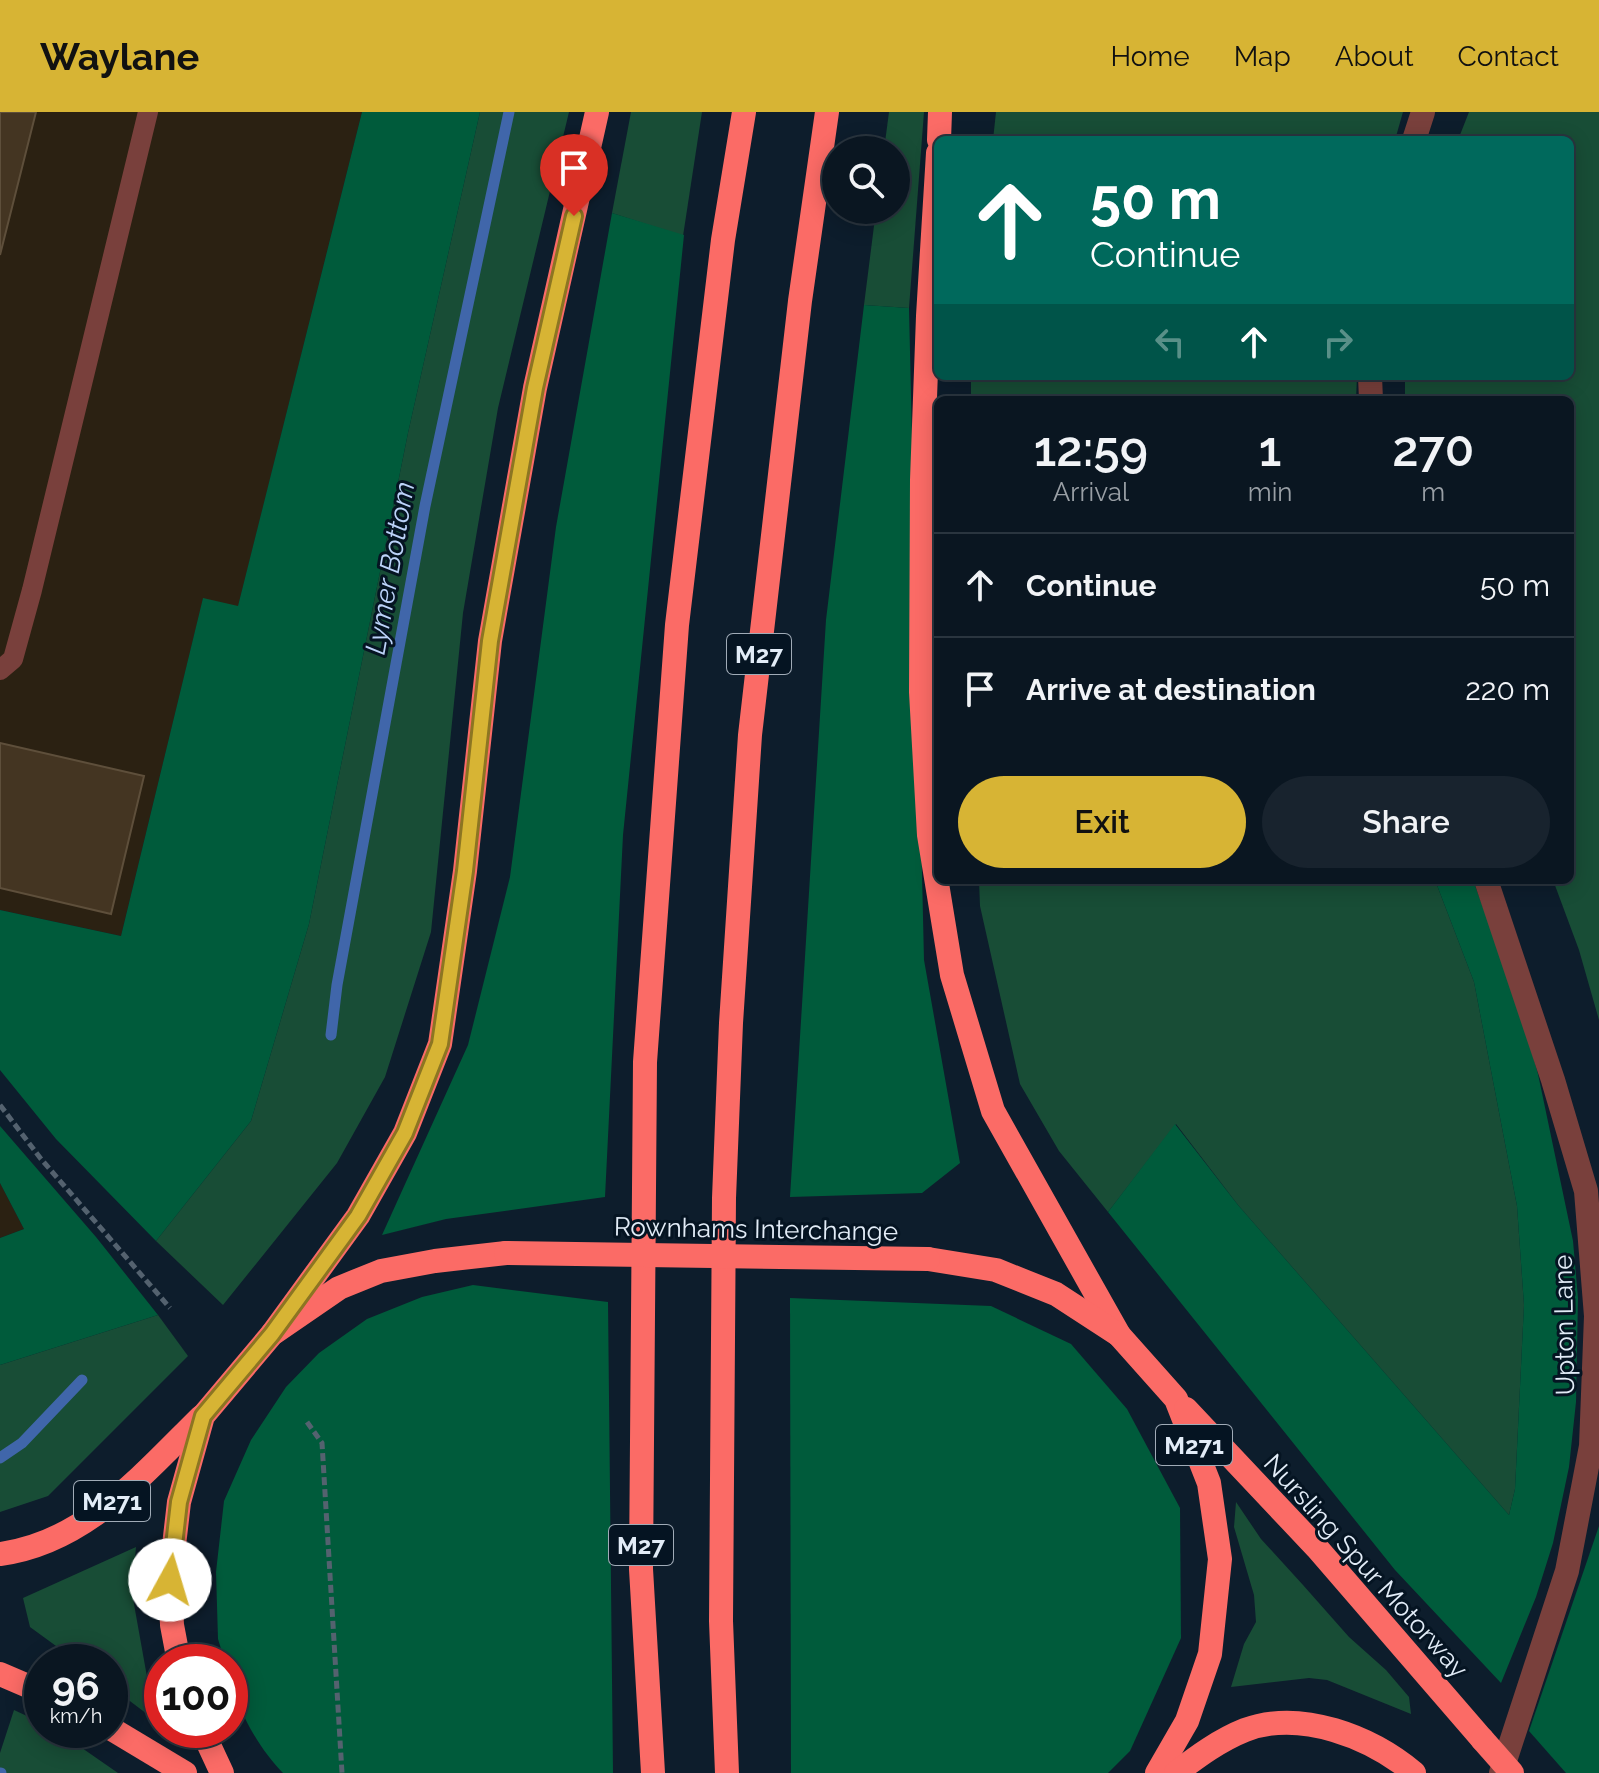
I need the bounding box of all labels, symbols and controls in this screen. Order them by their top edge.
text: Waylane [40,34,199,79]
text: Home [1110,40,1190,73]
text: Map [1234,40,1291,73]
text: About [1335,40,1414,73]
text: Contact [1458,40,1559,73]
pin [540,134,608,216]
map controls [822,136,910,224]
button: search [822,136,910,224]
icon: arrive [552,146,596,190]
text: 50 m [1090,166,1221,232]
icon: ahead [958,168,1062,272]
text: Continue [1090,233,1240,275]
icon: left [1148,320,1192,364]
icon: ahead [1232,320,1276,364]
icon: right [1316,320,1360,364]
text: 12:59 [1034,421,1148,477]
text: 1 [1259,421,1281,477]
text: 270 [1392,421,1474,477]
text: Arrival [1053,477,1129,507]
text: min [1248,477,1292,507]
text: m [1421,477,1445,507]
water label: Lymer Bottom [359,479,421,657]
icon: ahead [958,563,1002,607]
text: Continue [1026,568,1157,603]
text: 50 m [1480,568,1550,603]
road number: M27 [727,634,791,674]
icon: arrive [958,667,1002,711]
text: Arrive at destination [1026,672,1316,707]
text: 220 m [1465,672,1550,707]
button: Exit [958,776,1246,868]
button: Share [1262,776,1550,868]
street label: Rownhams Interchange [614,1212,898,1246]
street label: Upton Lane [1548,1254,1580,1396]
road number: M271 [1156,1425,1232,1465]
street label: Nursling Spur Motorway [1258,1448,1474,1684]
road number: M271 [74,1481,150,1521]
road number: M27 [609,1525,673,1565]
position arrow [128,1538,212,1622]
speed limit sign: 100 [144,1644,248,1748]
text: 96 [52,1662,100,1709]
text: km/h [50,1704,102,1728]

